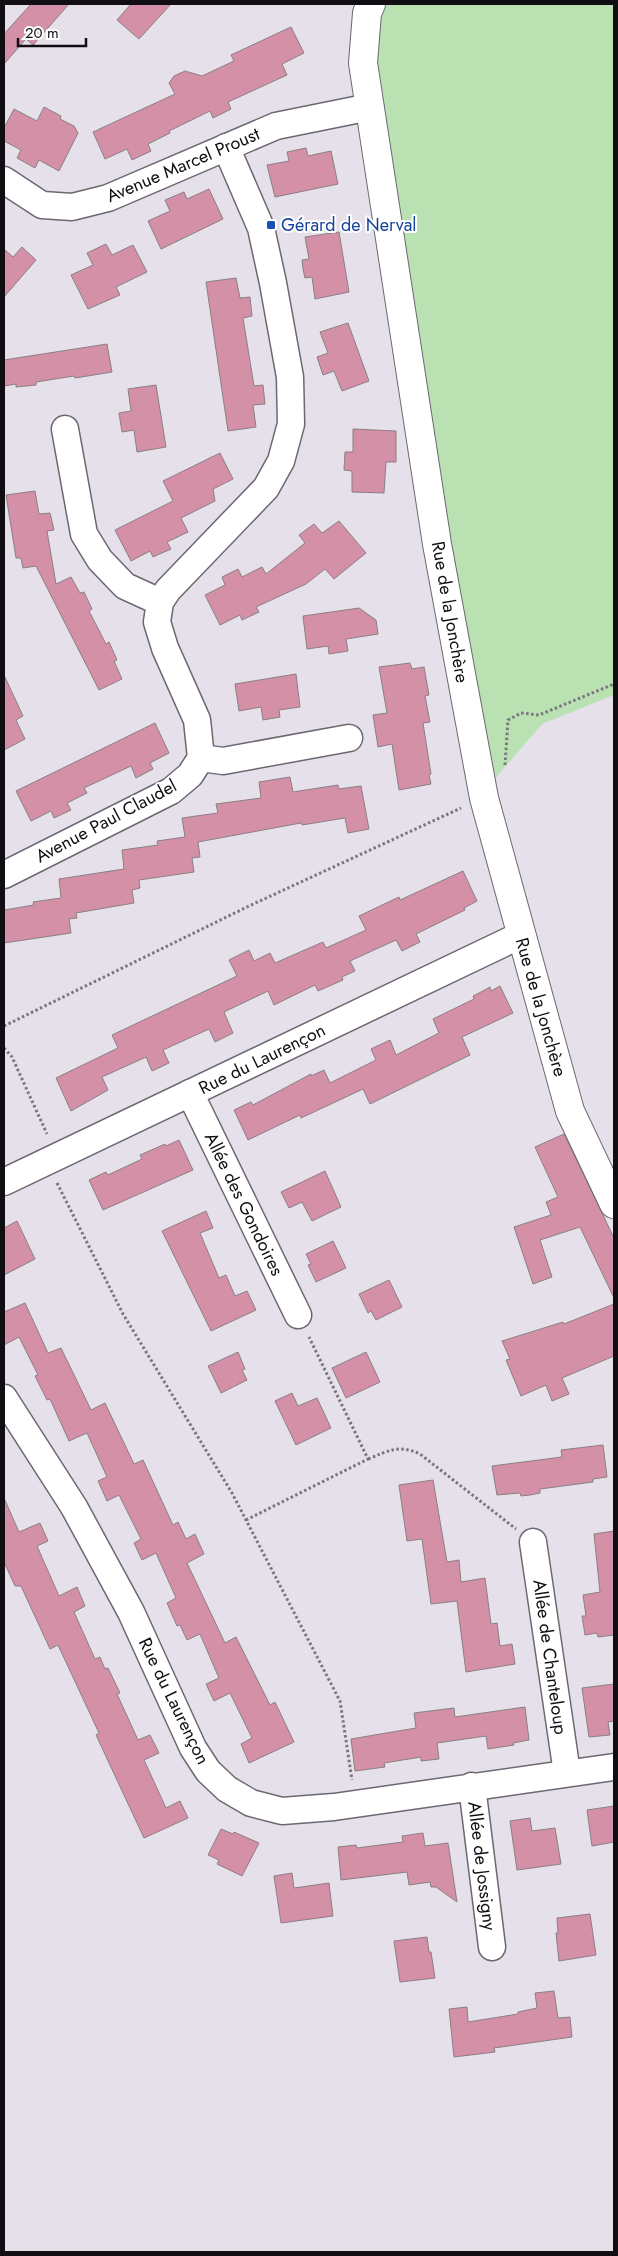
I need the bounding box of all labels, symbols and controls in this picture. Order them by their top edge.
scale bar [18,15,85,47]
text: 20 m [25,22,59,44]
street label: Avenue Marcel Proust [102,121,264,209]
place label: Gérard de Nerval [281,212,416,238]
marker: Gérard de Nerval [265,219,277,231]
street label: Rue de la Jonchère [425,539,475,685]
street label: Avenue Paul Claudel [31,773,181,869]
street label: Rue de la Jonchère [509,934,573,1080]
street label: Rue du Laurençon [194,1017,330,1101]
street label: Allée des Gondoires [198,1128,290,1280]
street label: Allée de Chanteloup [526,1578,574,1736]
street label: Rue du Laurençon [132,1633,216,1769]
street label: Allée de Jossigny [461,1800,503,1932]

